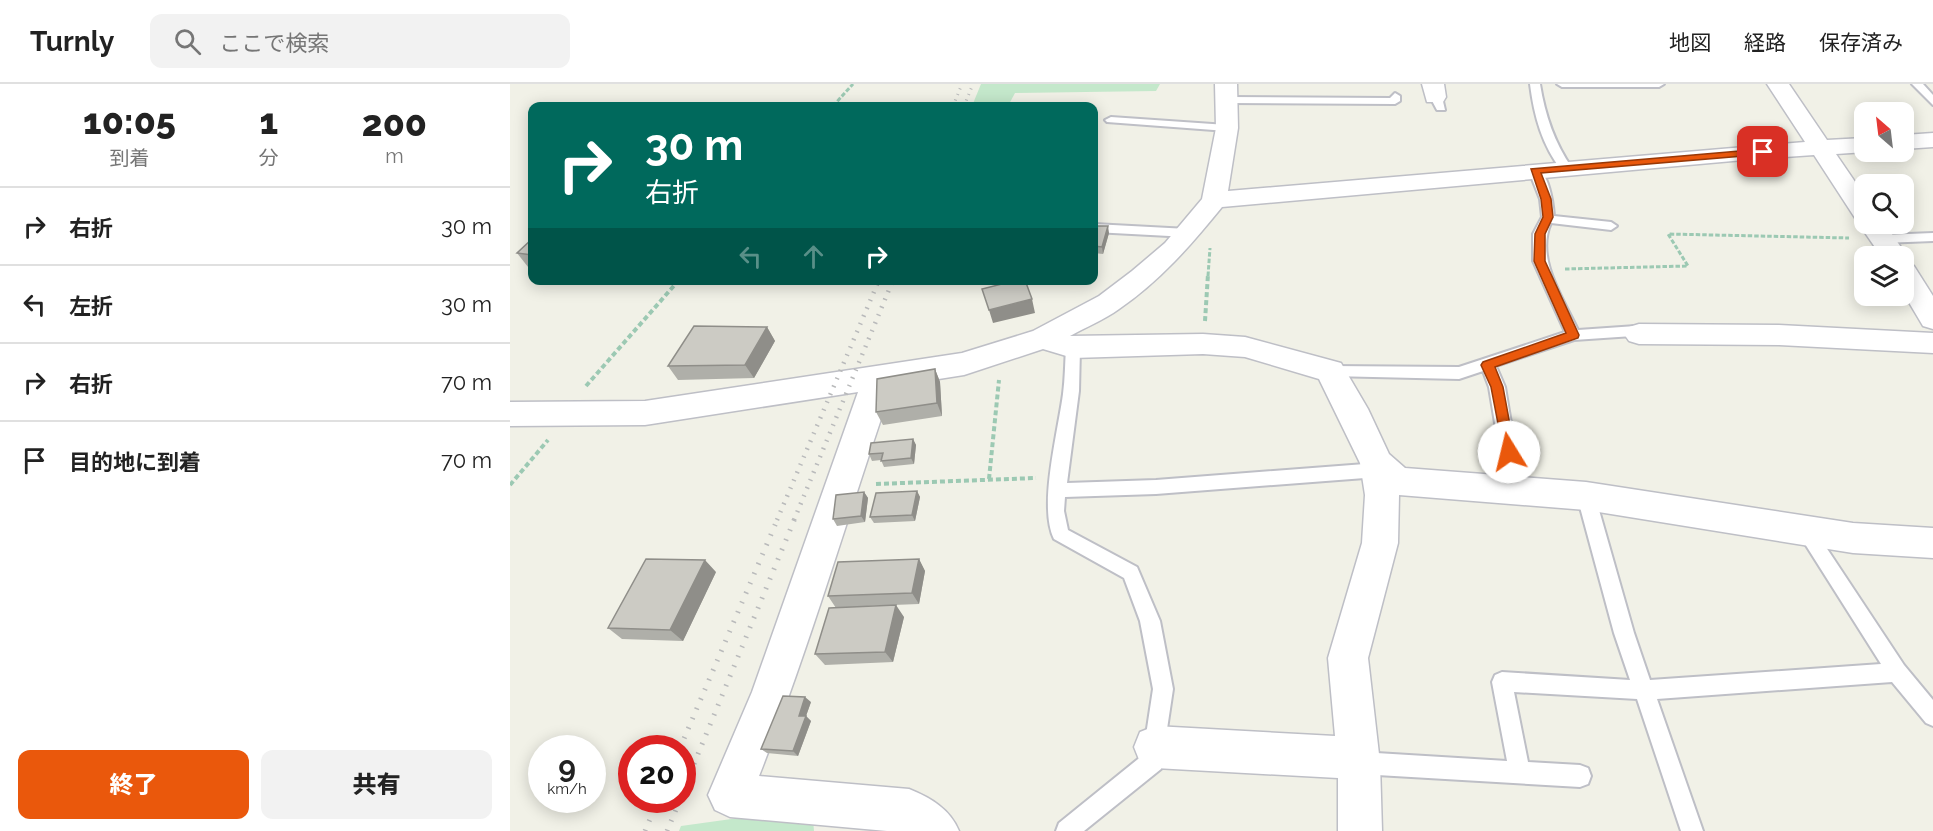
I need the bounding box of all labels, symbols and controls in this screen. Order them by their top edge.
search box [150,14,570,68]
text: Turnly [30,25,114,58]
icon: search [171,25,204,58]
text: ここで検索 [219,30,329,56]
text: 地図 [1669,30,1711,55]
text: 経路 [1744,30,1786,55]
text: 保存済み [1819,30,1903,55]
text: 10:05 [83,100,176,142]
text: 1 [260,100,278,142]
text: 200 [362,102,427,144]
north arrow [1854,102,1914,162]
map controls [1854,102,1914,306]
text: 30 m [645,121,743,170]
icon: right [546,126,624,204]
pin [1737,126,1788,177]
icon: arrive [1746,135,1779,168]
text: m [385,144,404,168]
text: 到着 [109,146,149,170]
text: 分 [259,146,279,170]
button: search [1854,174,1914,234]
text: 右折 [645,177,699,208]
icon: right [18,210,51,243]
text: 30 m [441,213,492,239]
text: 右折 [69,215,113,241]
icon: left [734,240,767,273]
icon: ahead [797,240,830,273]
icon: right [860,240,893,273]
button: layers [1854,246,1914,306]
icon: left [18,288,51,321]
text: 30 m [441,291,492,317]
text: 左折 [69,293,113,319]
icon: right [18,366,51,399]
text: 70 m [441,369,492,395]
text: 右折 [69,371,113,397]
position arrow [1477,420,1541,484]
icon: arrive [18,444,51,477]
text: 70 m [441,447,492,473]
text: 目的地に到着 [69,449,201,475]
speed limit sign: 20 [618,735,696,813]
text: 9 [558,749,576,784]
button: 終了 [18,750,249,819]
button: 共有 [261,750,492,819]
text: km/h [547,780,587,798]

